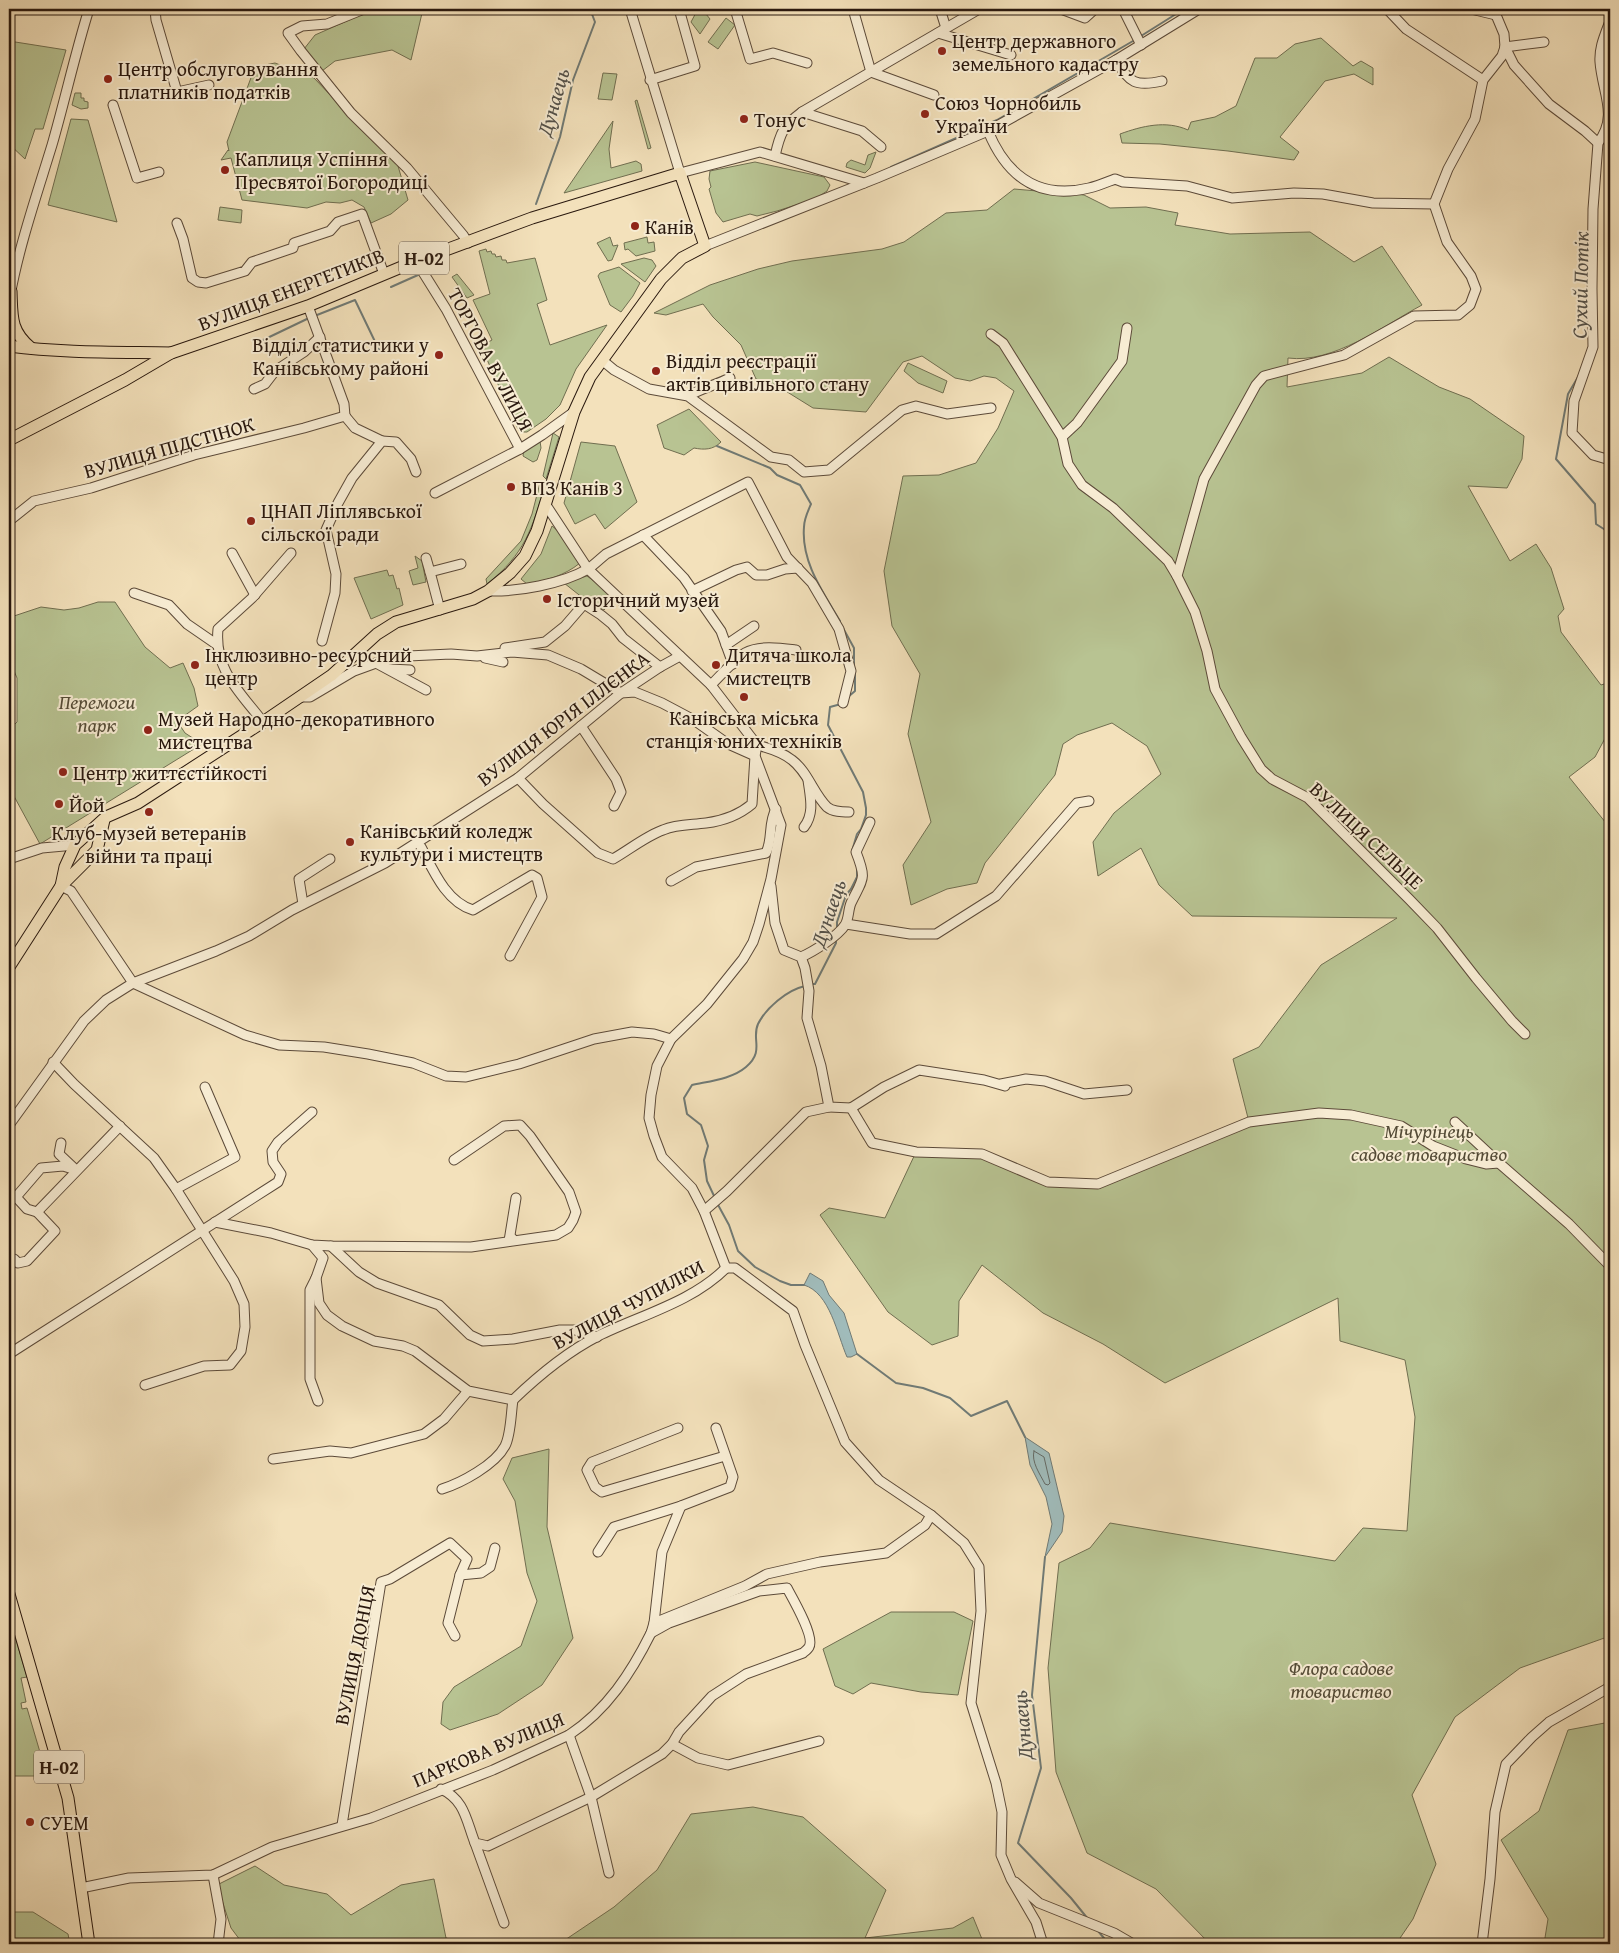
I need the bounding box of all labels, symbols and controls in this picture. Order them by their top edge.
place label: Центр державного земельного кадастру [952,26,1139,78]
marker: Центр державного земельного кадастру [936,45,948,57]
place label: Центр обслуговування платників податків [118,54,318,106]
water label: Дунаець [528,64,578,141]
marker: Центр обслуговування платників податків [102,73,114,85]
place label: Союз Чорнобиль України [935,88,1081,140]
place label: Тонус [754,105,806,134]
marker: Союз Чорнобиль України [919,108,931,120]
marker: Тонус [738,113,750,125]
place label: Каплиця Успіння Пресвятої Богородиці [235,144,429,196]
marker: Каплиця Успіння Пресвятої Богородиці [219,164,231,176]
place label: Канів [645,212,694,241]
marker: Канів [629,220,641,232]
water label: Сухий Потік [1564,231,1596,339]
street label: ВУЛИЦЯ ЕНЕРГЕТИКІВ [194,240,388,338]
road number: Н-02 [399,242,449,274]
street label: ТОРГОВА ВУЛИЦЯ [441,282,541,436]
place label: Відділ статистики у Канівському районі [252,330,429,382]
place label: Відділ реєстрації актів цивільного стану [666,346,869,398]
marker: Відділ статистики у Канівському районі [433,349,445,361]
marker: Відділ реєстрації актів цивільного стану [650,365,662,377]
street label: ВУЛИЦЯ ПІДСТІНОК [80,409,259,485]
place label: ВПЗ Канів 3 [521,473,623,502]
marker: ВПЗ Канів 3 [505,481,517,493]
place label: ЦНАП Ліплявської сільскої ради [261,496,422,548]
marker: ЦНАП Ліплявської сільскої ради [245,515,257,527]
place label: Історичний музей [557,585,720,614]
marker: Історичний музей [541,593,553,605]
place label: Інклюзивно-ресурсний центр [205,640,412,692]
place label: Дитяча школа мистецтв [725,640,852,692]
street label: ВУЛИЦЯ ЮРІЯ ІЛЛЄНКА [471,643,655,793]
marker: Інклюзивно-ресурсний центр [189,659,201,671]
marker: Дитяча школа мистецтв [710,659,722,671]
park label: Перемоги парк [59,687,135,739]
marker: Канівська міська станція юних техніків [738,691,750,703]
place label: Канівська міська станція юних техніків [646,703,842,755]
place label: Музей Народно-декоративного мистецтва [158,704,435,756]
marker: Музей Народно-декоративного мистецтва [142,724,154,736]
place label: Центр життєстійкості [73,758,268,787]
marker: Центр життєстійкості [57,766,69,778]
street label: ВУЛИЦЯ СЕЛЬЦЕ [1304,774,1430,896]
place label: Йой [69,790,105,819]
marker: Йой [53,798,65,810]
marker: Клуб-музей ветеранів війни та праці [143,806,155,818]
place label: Канівський коледж культури і мистецтв [360,816,543,868]
place label: Клуб-музей ветеранів війни та праці [52,818,246,870]
marker: Канівський коледж культури і мистецтв [344,836,356,848]
water label: Дунаець [802,875,854,952]
park label: Мічурінець садове товариство [1351,1116,1507,1168]
street label: ВУЛИЦЯ ЧУПИЛКИ [547,1252,709,1356]
street label: ВУЛИЦЯ ДОНЦЯ [326,1582,382,1727]
park label: Флора садове товариство [1289,1653,1393,1705]
water label: Дунаець [1004,1689,1041,1762]
street label: ПАРКОВА ВУЛИЦЯ [408,1704,569,1794]
road number: Н-02 [34,1750,84,1784]
place label: СУЕМ [40,1808,89,1837]
marker: СУЕМ [24,1816,36,1828]

